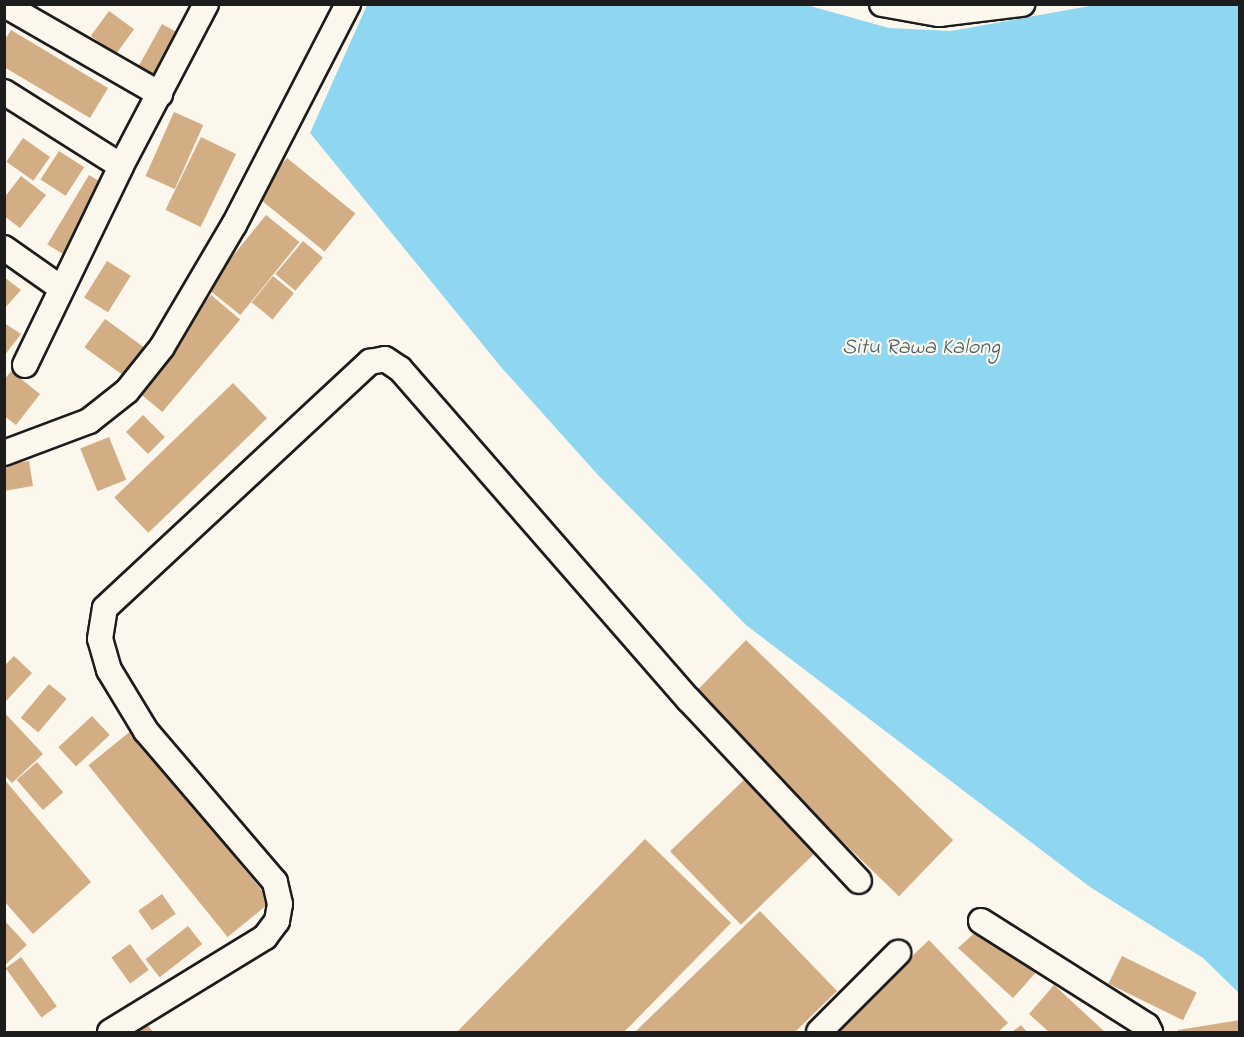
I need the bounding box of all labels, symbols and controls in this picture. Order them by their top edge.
water label: Situ Rawa Kalong [842,336,1000,362]

